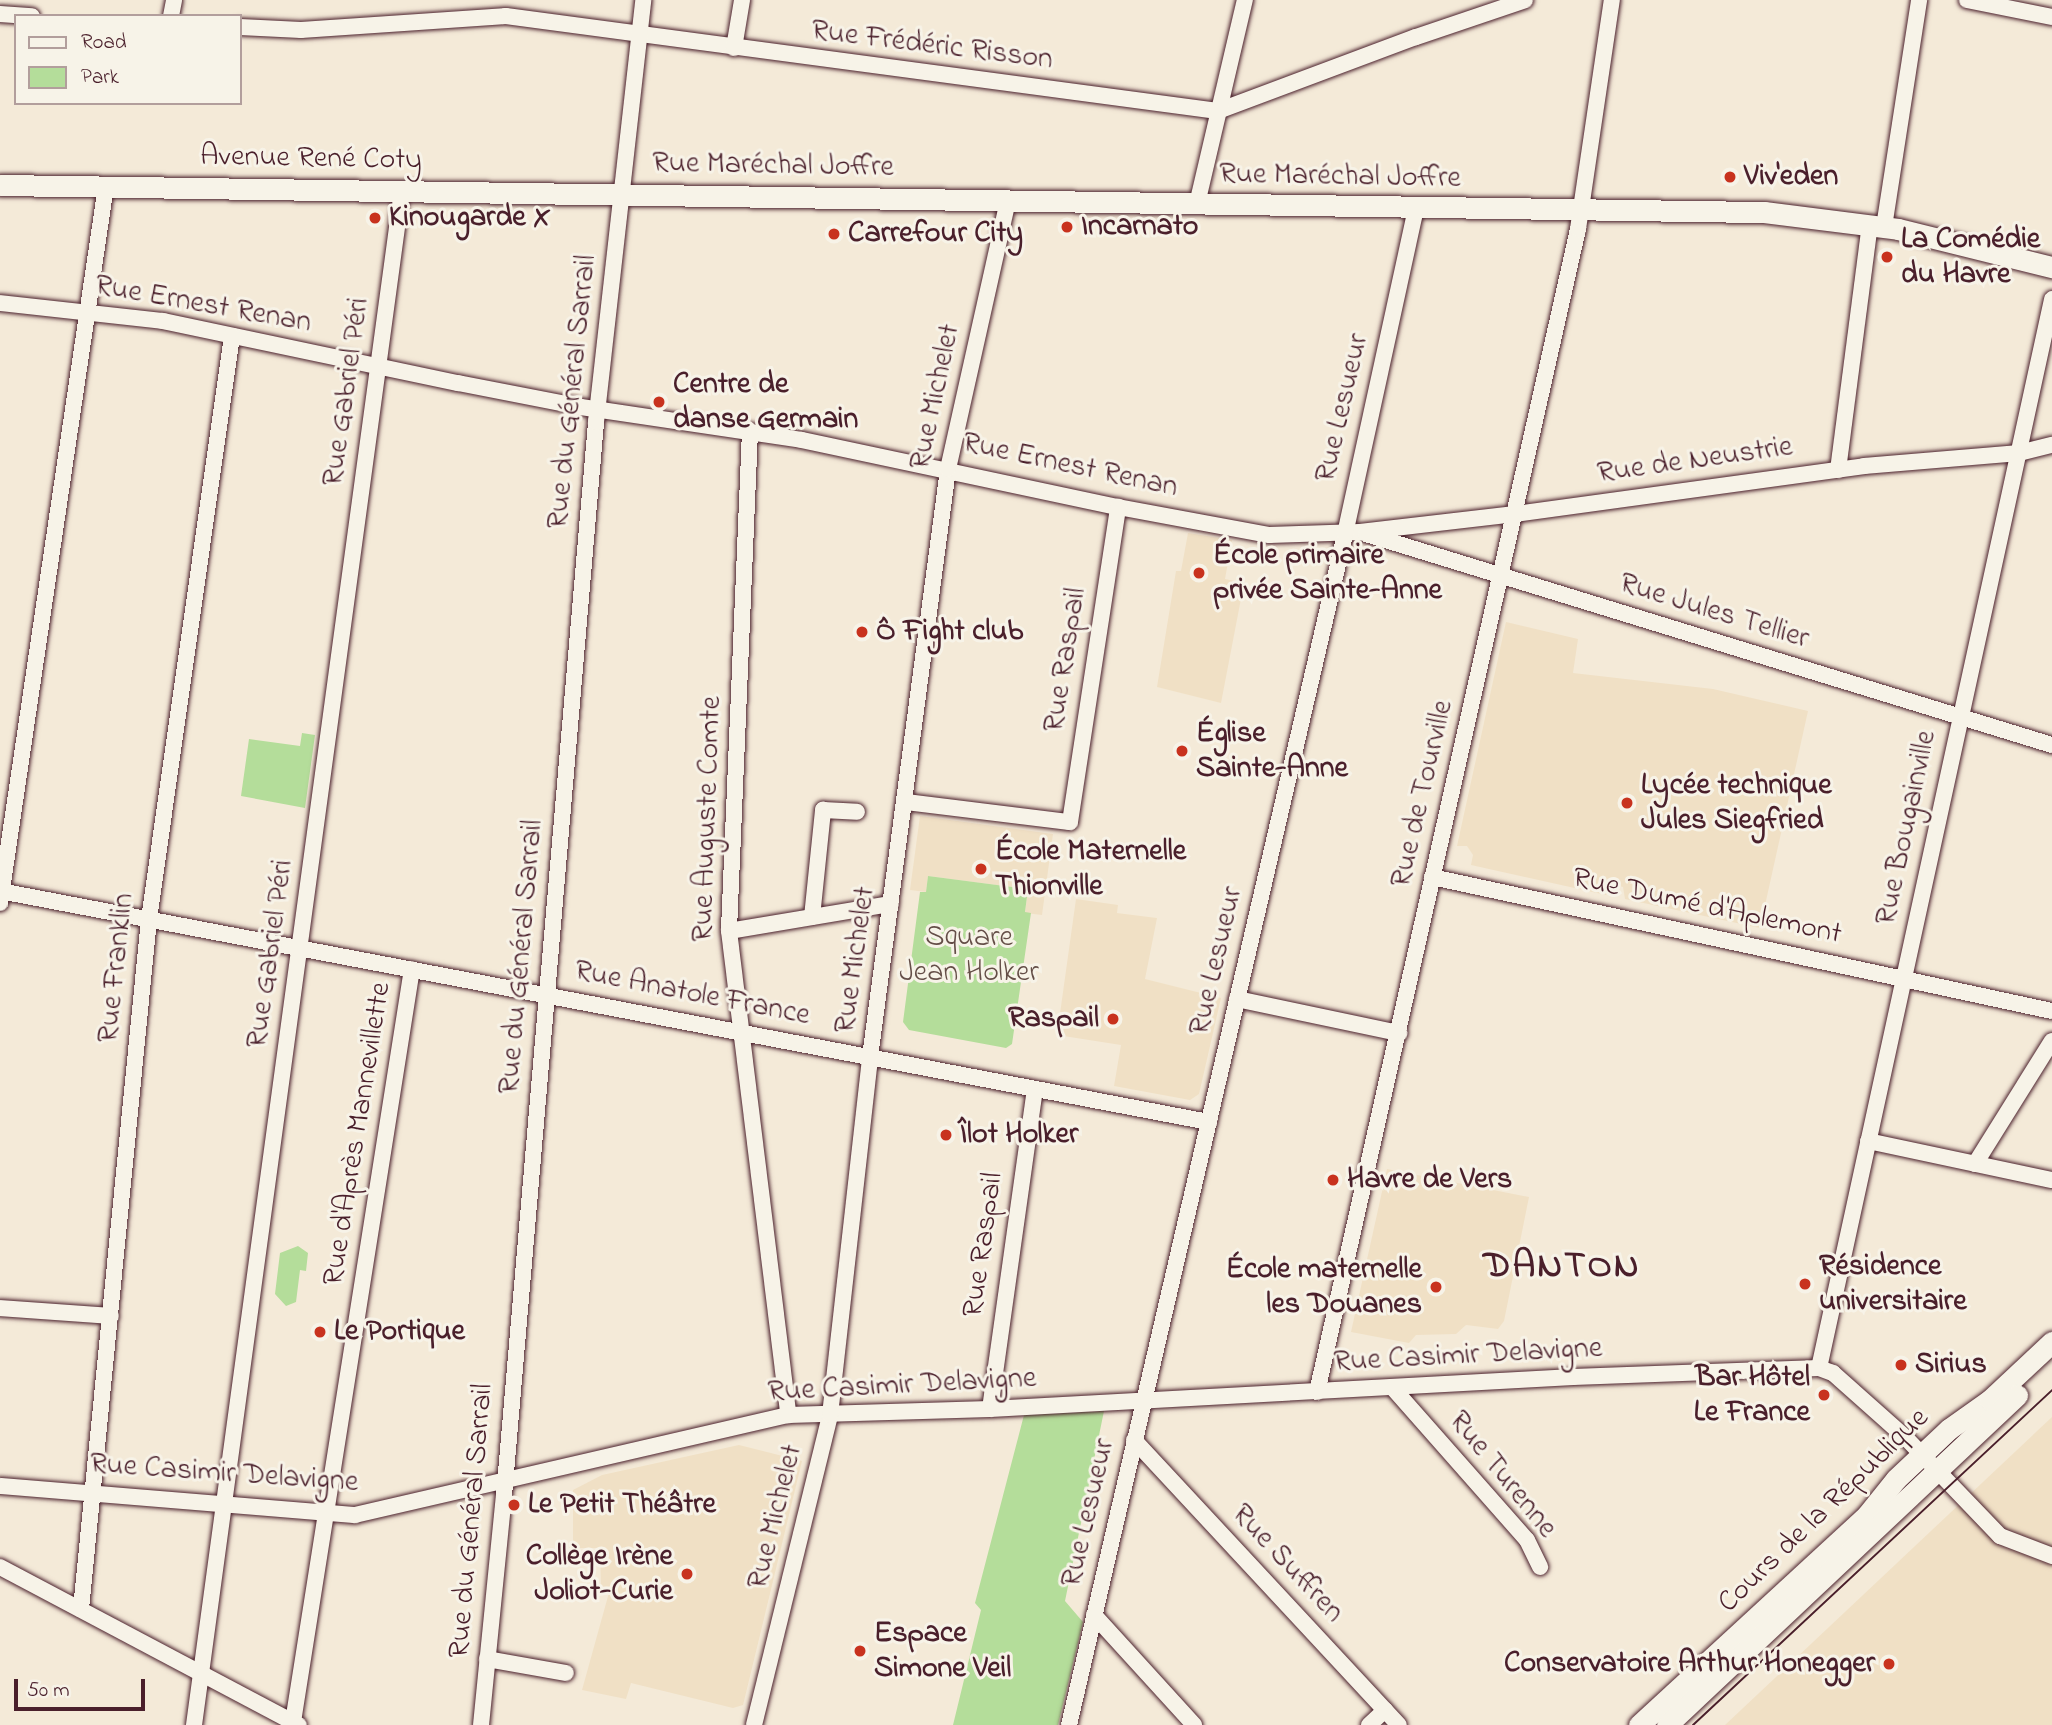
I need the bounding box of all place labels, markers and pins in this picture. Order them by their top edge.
place label: Viv'eden [1744,159,1838,195]
marker: Viv'eden [1722,169,1738,185]
place label: Kinougarde X [389,200,550,236]
place label: Incarnato [1081,209,1198,245]
marker: Kinougarde X [367,210,383,226]
place label: Carrefour City [848,216,1023,252]
marker: Incarnato [1059,219,1075,235]
place label: La Comédie du Havre [1901,222,2040,292]
marker: Carrefour City [826,226,842,242]
marker: La Comédie du Havre [1879,249,1895,265]
place label: Centre de danse Germain [673,367,858,438]
marker: Centre de danse Germain [651,394,667,410]
place label: École primaire privée Sainte-Anne [1213,538,1442,608]
marker: École primaire privée Sainte-Anne [1191,565,1207,581]
place label: Ô Fight club [876,614,1023,650]
marker: Ô Fight club [854,624,870,640]
place label: Église Sainte-Anne [1196,716,1348,786]
marker: Église Sainte-Anne [1174,743,1190,759]
place label: Lycée technique Jules Siegfried [1641,768,1832,838]
marker: Lycée technique Jules Siegfried [1619,795,1635,811]
place label: École Maternelle Thionville [995,834,1186,904]
marker: École Maternelle Thionville [973,861,989,877]
place label: Raspail [1008,1001,1099,1037]
marker: Raspail [1105,1011,1121,1027]
place label: Îlot Holker [960,1117,1078,1153]
marker: Îlot Holker [938,1127,954,1143]
place label: Havre de Vers [1347,1162,1512,1198]
marker: Havre de Vers [1325,1172,1341,1188]
place label: Résidence universitaire [1819,1249,1967,1320]
place label: École maternelle les Douanes [1226,1252,1422,1322]
marker: Résidence universitaire [1797,1276,1813,1292]
marker: École maternelle les Douanes [1428,1279,1444,1295]
place label: Le Portique [334,1314,465,1350]
marker: Le Portique [312,1324,328,1340]
place label: Sirius [1915,1347,1987,1383]
marker: Sirius [1893,1357,1909,1373]
place label: Bar Hôtel Le France [1694,1360,1810,1430]
marker: Bar Hôtel Le France [1816,1387,1832,1403]
place label: Le Petit Théâtre [528,1487,716,1523]
marker: Le Petit Théâtre [506,1497,522,1513]
place label: Collège Irène Joliot-Curie [526,1539,673,1610]
marker: Collège Irène Joliot-Curie [679,1566,695,1582]
place label: Espace Simone Veil [874,1616,1011,1686]
marker: Espace Simone Veil [852,1643,868,1659]
place label: Conservatoire Arthur Honegger [1504,1646,1875,1682]
marker: Conservatoire Arthur Honegger [1881,1656,1897,1672]

